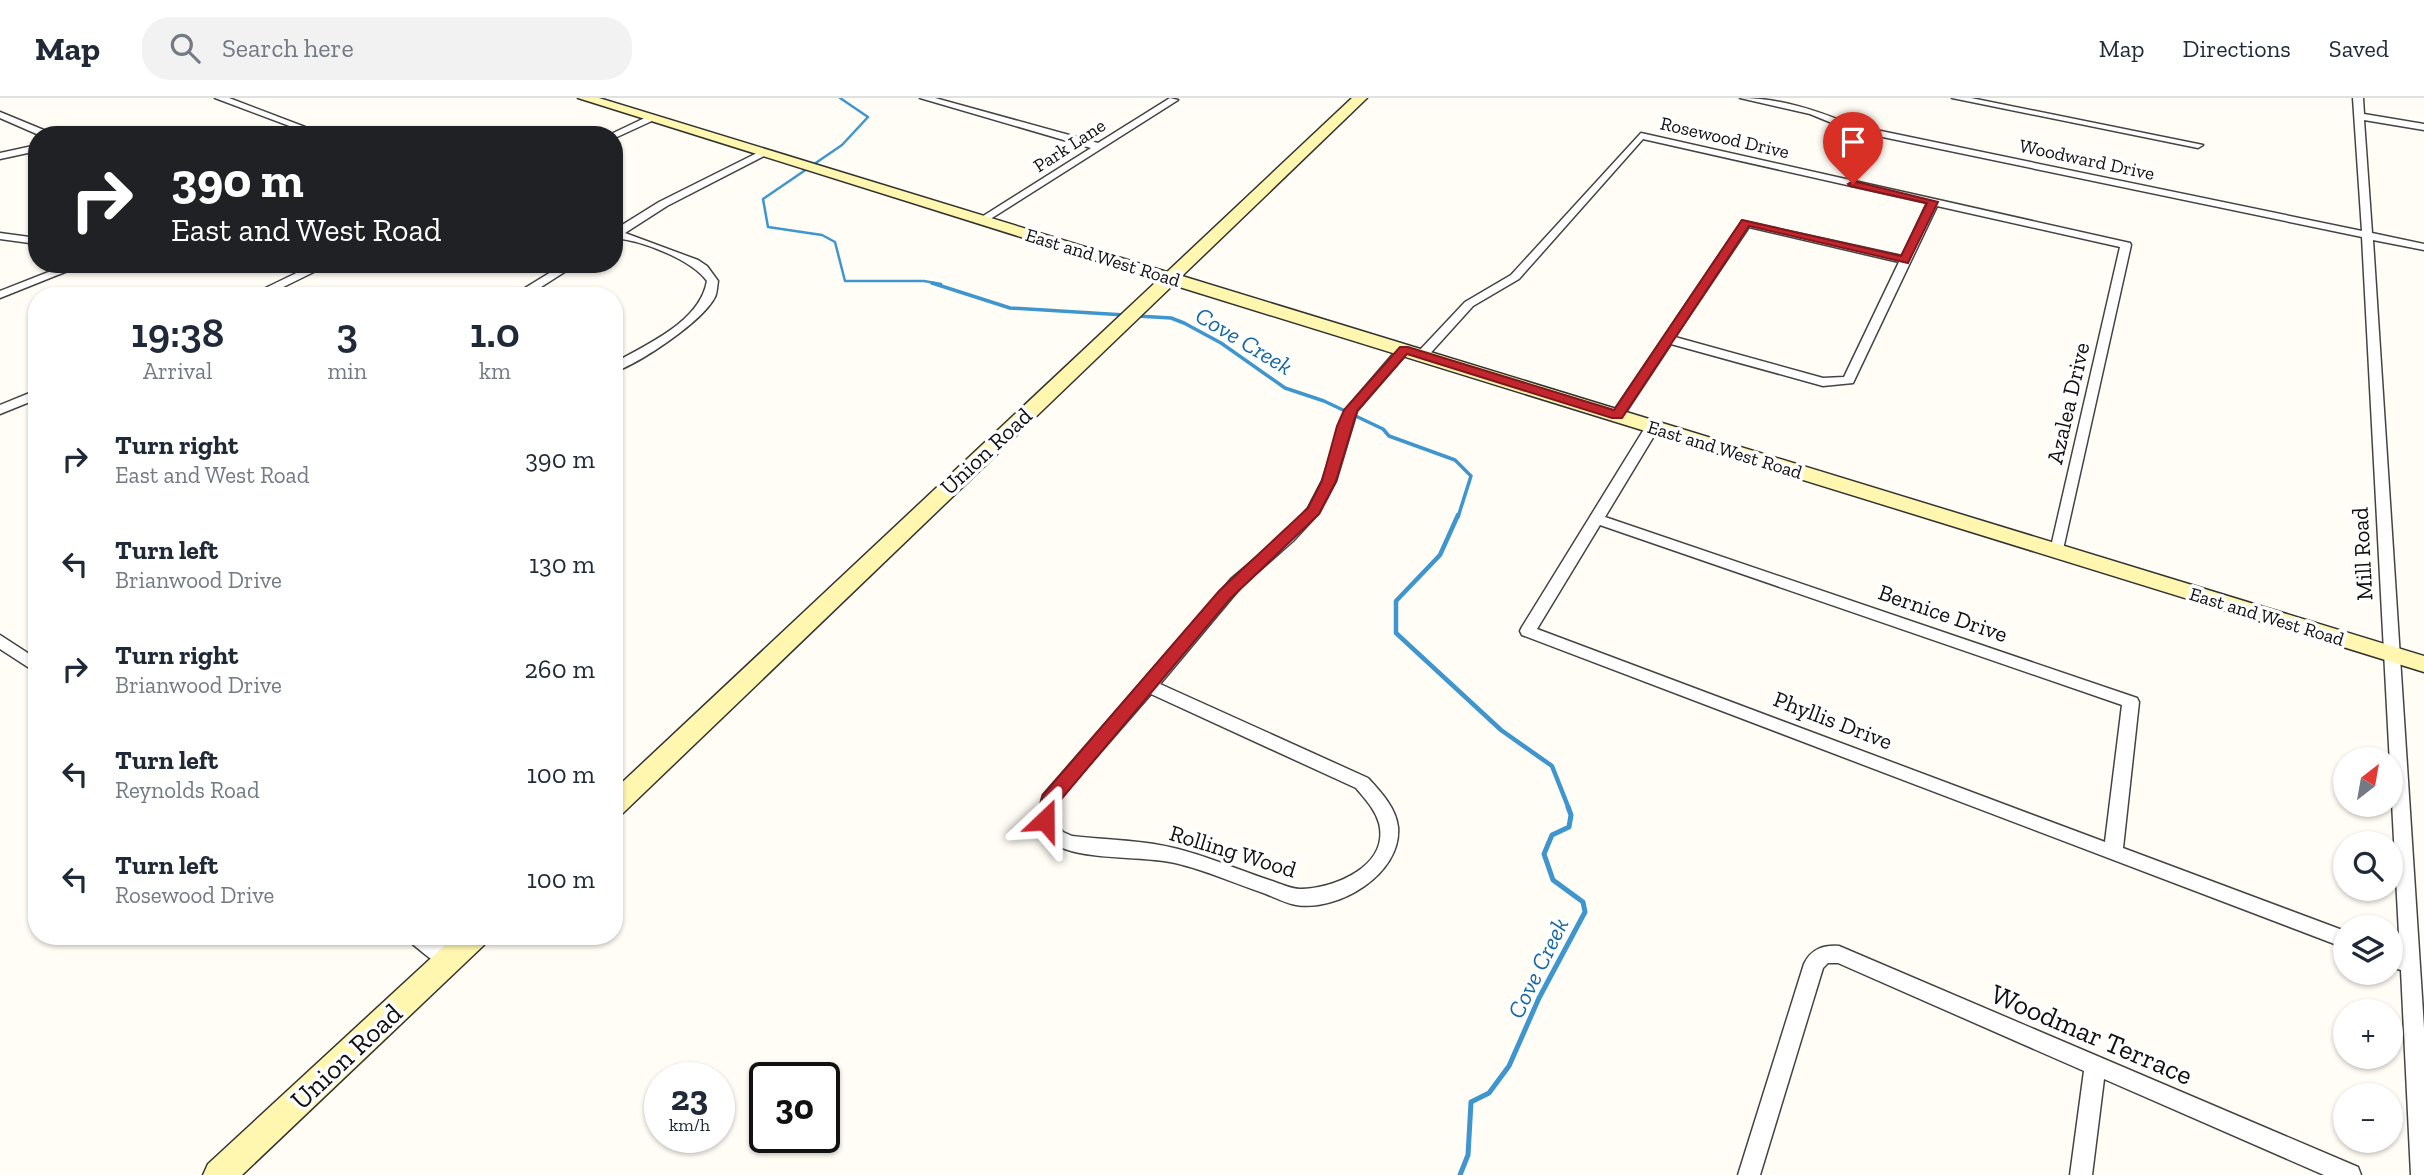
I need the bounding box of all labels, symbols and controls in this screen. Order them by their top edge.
search box [142,17,632,80]
text: Map [35,29,100,68]
icon: search [166,29,204,67]
text: Search here [222,32,354,64]
text: Map [2099,34,2145,63]
text: Directions [2183,34,2291,63]
text: Saved [2329,34,2389,63]
street label: Rosewood Drive [1658,111,1792,164]
pin [1823,112,1883,184]
street label: Park Lane [1029,114,1110,177]
icon: arrive [1834,123,1872,161]
street label: Woodward Drive [2017,134,2157,185]
text: 390 m [171,151,304,210]
icon: right [56,154,147,245]
text: East and West Road [171,211,441,249]
street label: East and West Road [1023,223,1184,292]
water label: Cove Creek [1190,300,1298,381]
text: 19:38 [131,307,224,358]
text: 3 [336,307,358,358]
text: 1.0 [470,307,520,358]
street label: Azalea Drive [2040,339,2096,467]
text: Arrival [143,357,212,385]
text: min [327,357,367,385]
text: km [479,357,511,385]
street label: Union Road [934,401,1038,501]
street label: East and West Road [1645,415,1806,484]
text: Turn right [115,429,238,461]
icon: right [56,440,94,478]
text: 390 m [525,443,595,475]
text: East and West Road [115,461,309,489]
street label: Mill Road [2346,506,2378,601]
text: Turn left [115,534,218,566]
icon: left [56,545,94,583]
text: 130 m [529,548,595,580]
text: Brianwood Drive [115,566,282,594]
street label: Bernice Drive [1875,578,2011,648]
street label: East and West Road [2187,582,2348,651]
text: Turn right [115,639,238,671]
icon: right [56,650,94,688]
text: 260 m [524,653,595,685]
text: Brianwood Drive [115,671,282,699]
street label: Phyllis Drive [1770,685,1896,755]
text: Turn left [115,744,218,776]
north arrow [2333,747,2403,817]
map controls [2333,747,2403,1153]
icon: left [56,755,94,793]
text: 100 m [527,758,595,790]
text: Reynolds Road [115,776,260,804]
position arrow [1008,783,1082,857]
street label: Rolling Wood [1166,818,1300,884]
button: search [2333,831,2403,901]
text: Turn left [115,849,218,881]
icon: left [56,860,94,898]
text: 100 m [527,863,595,895]
text: Rosewood Drive [115,881,274,909]
water label: Cove Creek [1501,913,1574,1023]
button: layers [2333,915,2403,985]
street label: Woodmar Terrace [1986,977,2198,1092]
street label: Union Road [284,996,409,1116]
button: + [2333,999,2403,1069]
speed limit sign: 30 [749,1062,840,1153]
text: 23 [671,1077,708,1119]
button: − [2333,1083,2403,1153]
text: km/h [669,1114,710,1136]

